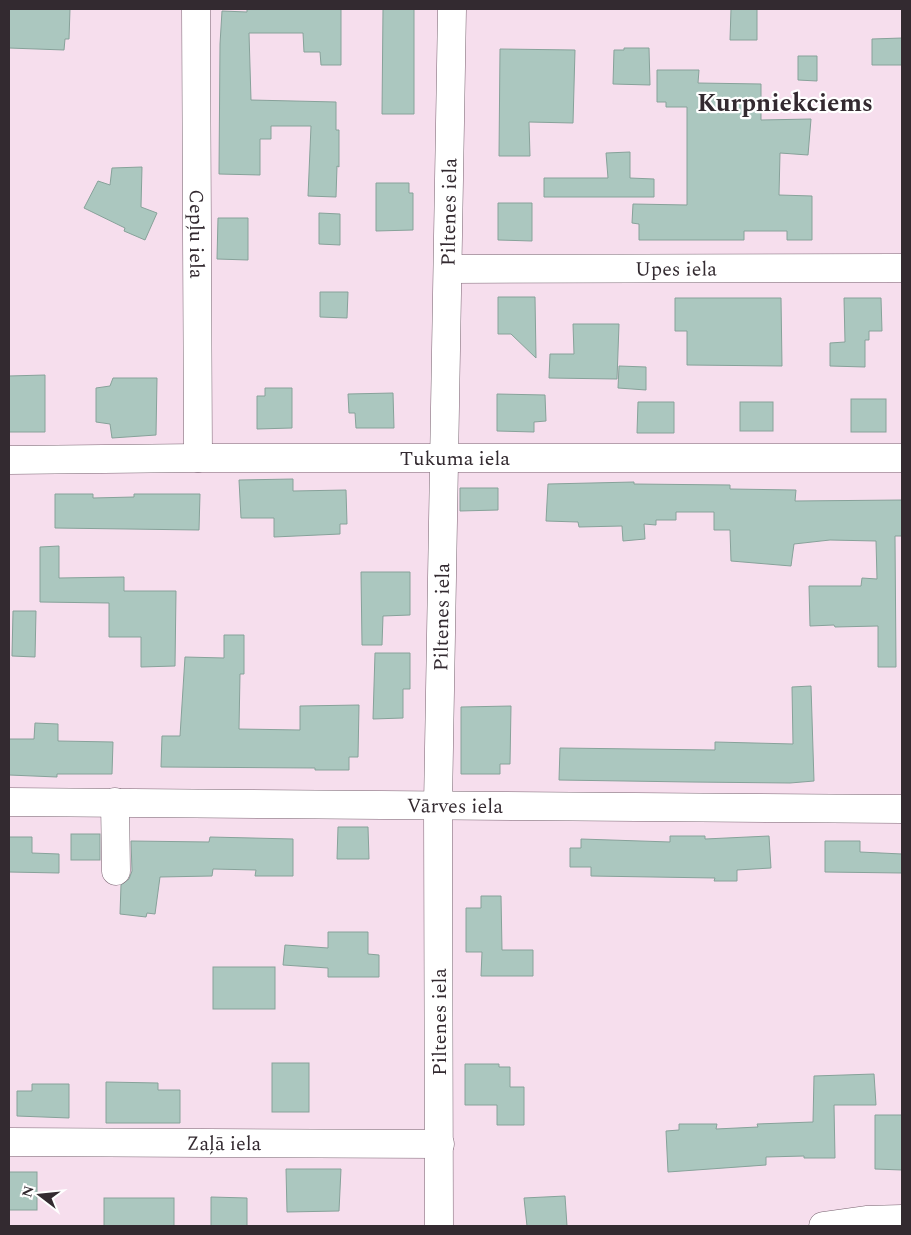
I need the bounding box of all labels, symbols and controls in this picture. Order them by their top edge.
district label: Kurpniekciems [697,85,873,123]
street label: Piltenes iela [433,157,465,267]
street label: Cepļu iela [181,189,211,279]
street label: Upes iela [635,254,717,285]
street label: Tukuma iela [400,444,510,474]
street label: Piltenes iela [426,562,458,671]
street label: Vārves iela [407,791,503,822]
street label: Piltenes iela [425,968,455,1076]
street label: Zaļā iela [186,1129,262,1159]
north arrow [15,1170,65,1220]
text: N [16,1183,40,1200]

